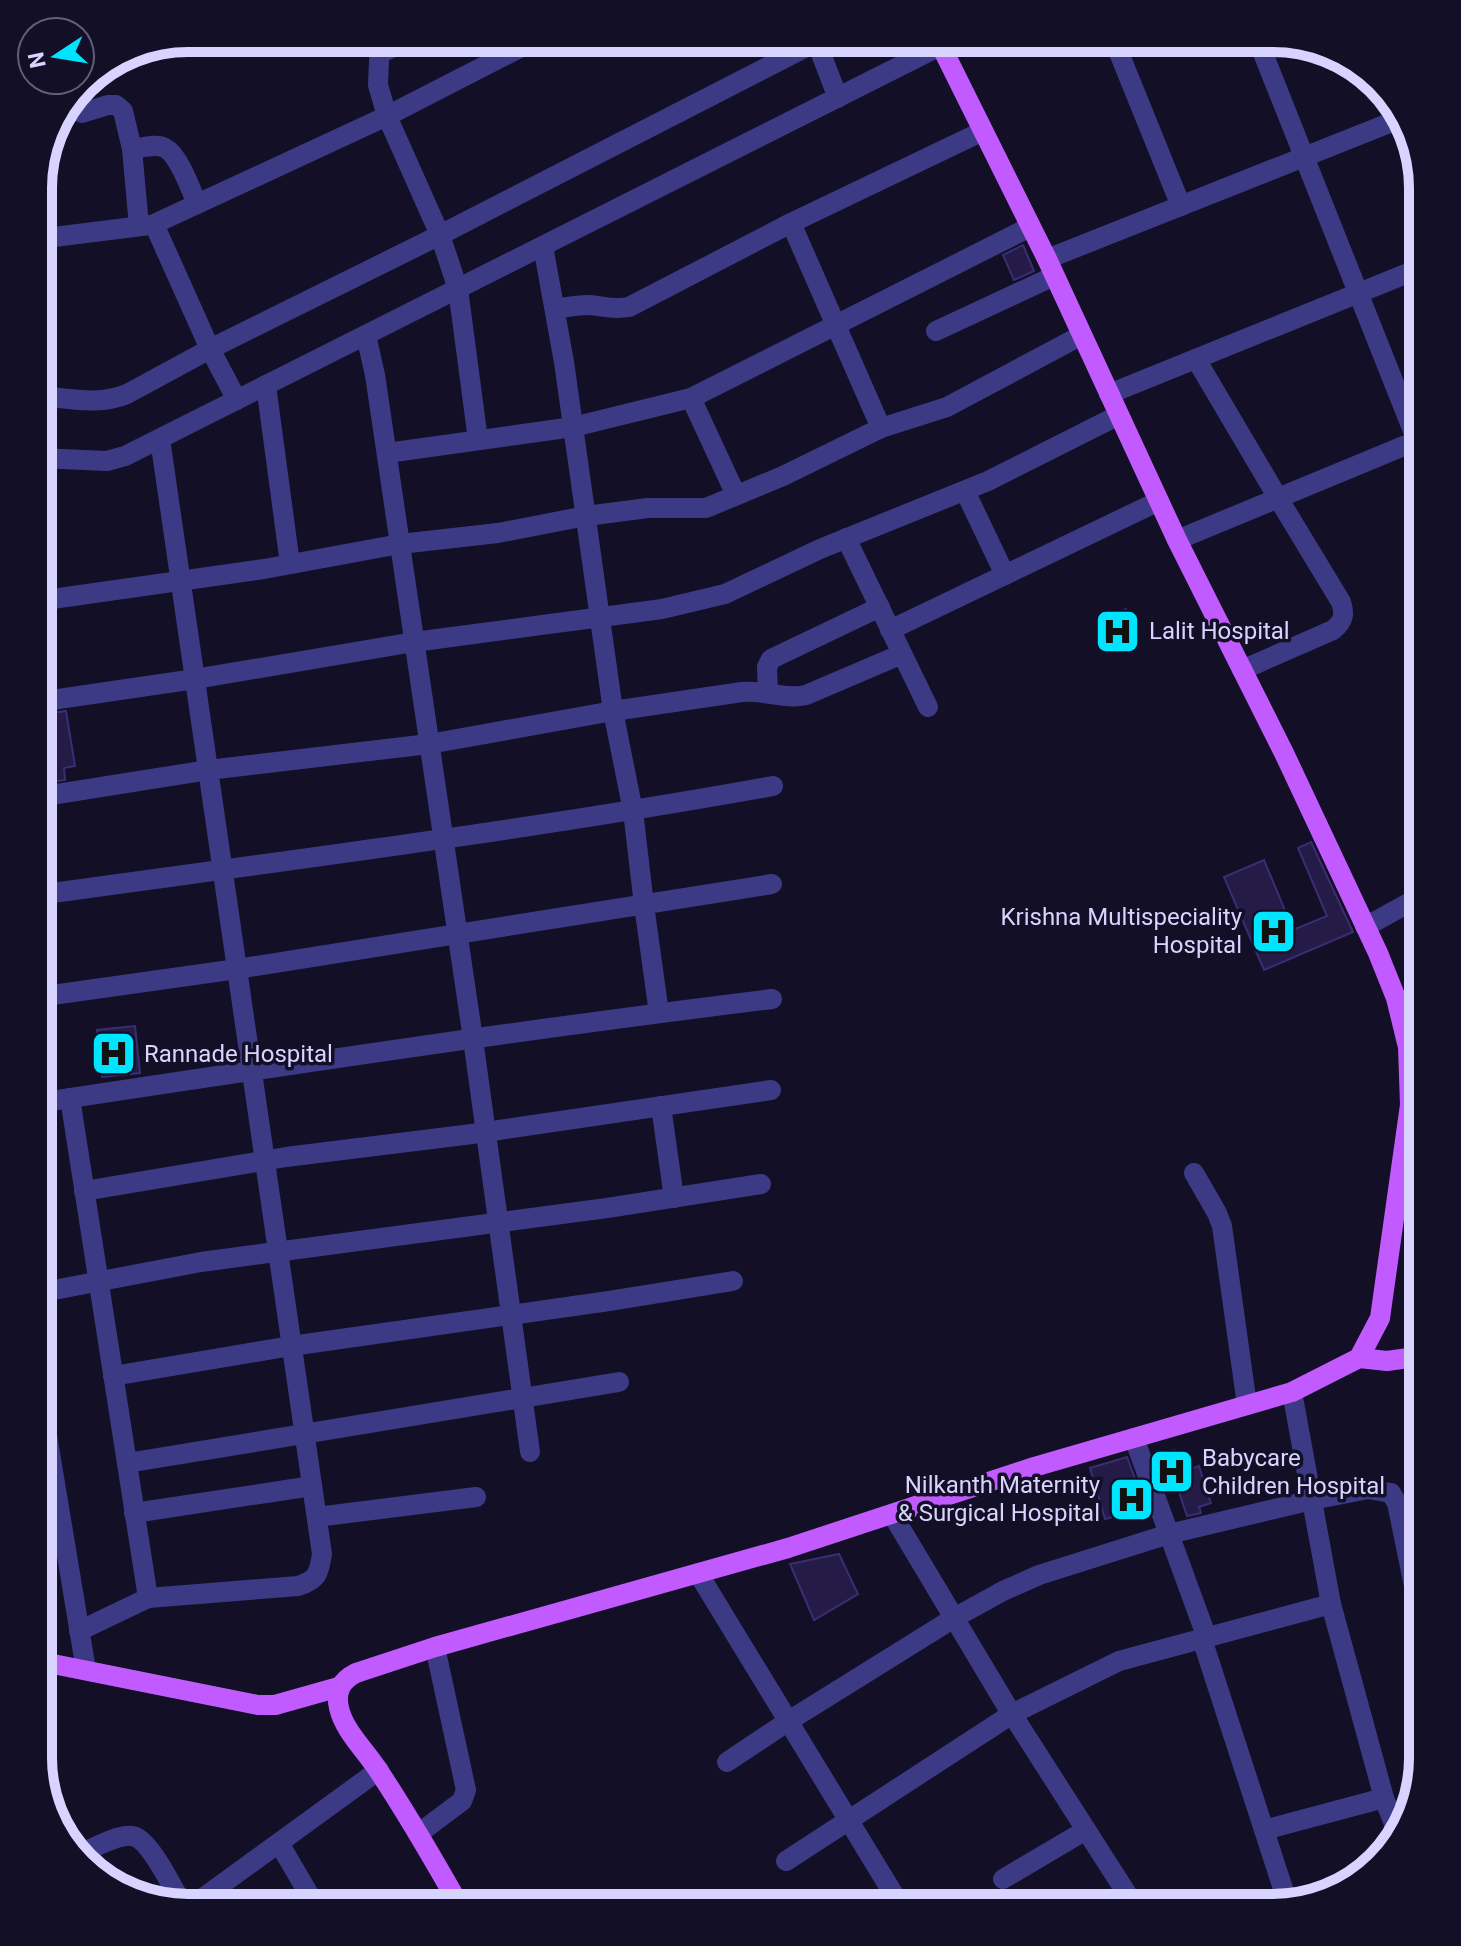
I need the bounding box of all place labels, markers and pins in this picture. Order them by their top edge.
hospital icon: Lalit Hospital [1094,607,1142,655]
place label: Lalit Hospital [1149,617,1290,645]
place label: Krishna Multispeciality Hospital [1000,903,1243,959]
hospital icon: Krishna Multispeciality Hospital [1249,907,1297,955]
hospital icon: Rannade Hospital [89,1030,137,1078]
place label: Rannade Hospital [144,1040,333,1068]
place label: Babycare Children Hospital [1202,1444,1385,1500]
hospital icon: Babycare Children Hospital [1147,1448,1195,1496]
place label: Nilkanth Maternity & Surgical Hospital [898,1471,1101,1527]
hospital icon: Nilkanth Maternity & Surgical Hospital [1107,1475,1155,1523]

